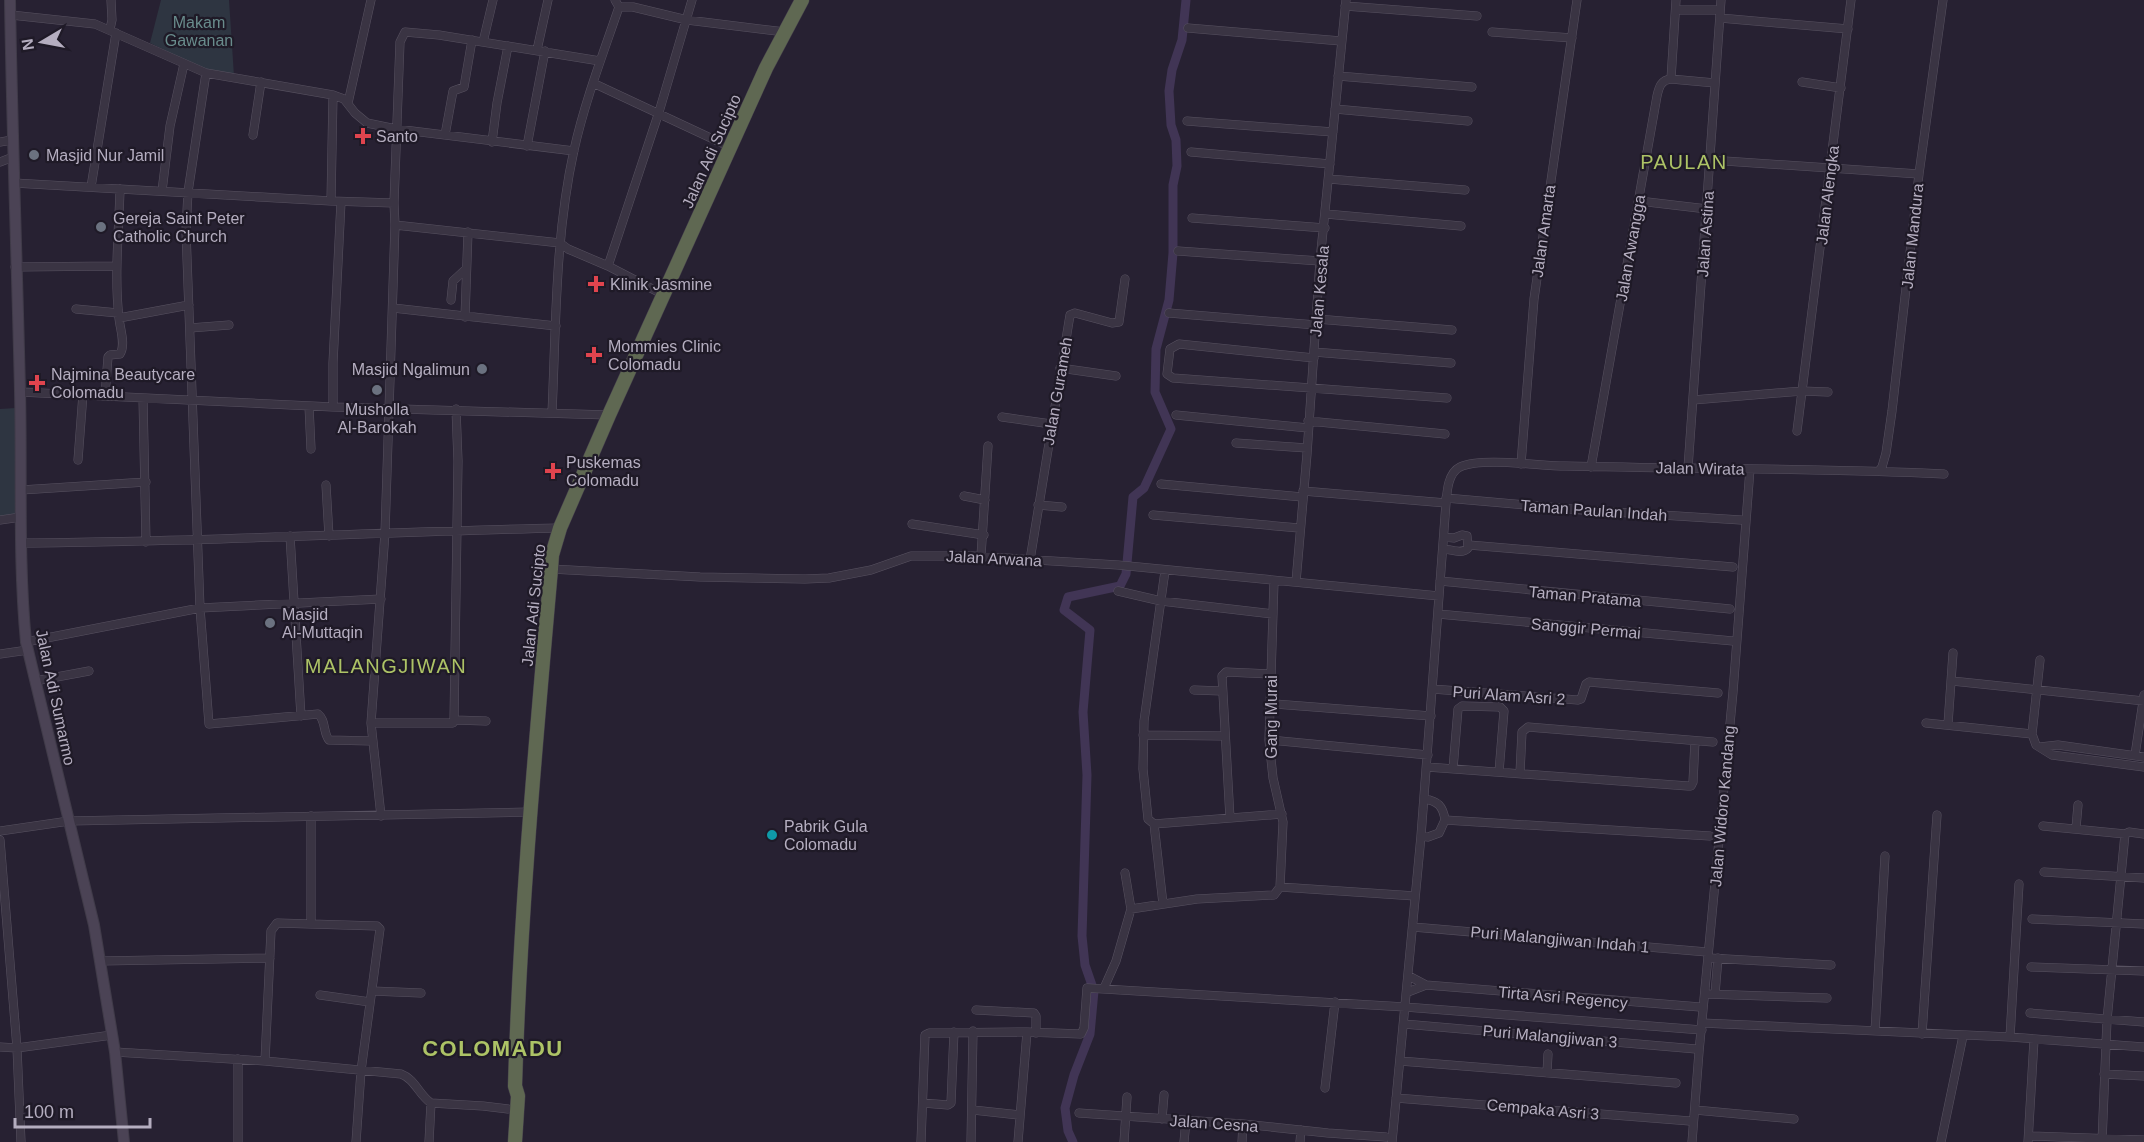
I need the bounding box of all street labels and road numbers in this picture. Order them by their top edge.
street label: Jalan Adi Sucipto [679,92,744,211]
street label: Jalan Alengka [1813,144,1842,246]
street label: Jalan Mandura [1899,182,1926,290]
street label: Jalan Amarta [1529,184,1558,278]
street label: Jalan Astina [1694,190,1717,278]
street label: Jalan Awangga [1613,193,1648,303]
street label: Jalan Kesala [1307,245,1332,337]
street label: Jalan Gurameh [1040,336,1075,446]
street label: Jalan Wirata [1655,459,1745,478]
street label: Taman Paulan Indah [1520,497,1668,524]
street label: Jalan Adi Sucipto [519,543,548,667]
street label: Jalan Arwana [946,547,1042,570]
street label: Taman Pratama [1528,583,1642,610]
street label: Sanggir Permai [1530,615,1642,642]
street label: Jalan Adi Sumarmo [33,627,78,767]
street label: Gang Murai [1263,675,1280,759]
street label: Puri Alam Asri 2 [1452,683,1566,708]
street label: Jalan Widoro Kandang [1707,725,1738,887]
street label: Puri Malangjiwan Indah 1 [1470,923,1650,956]
street label: Tirta Asri Regency [1497,983,1629,1012]
street label: Puri Malangjiwan 3 [1482,1022,1618,1051]
street label: Cempaka Asri 3 [1486,1096,1600,1123]
street label: Jalan Cesna [1169,1112,1259,1135]

